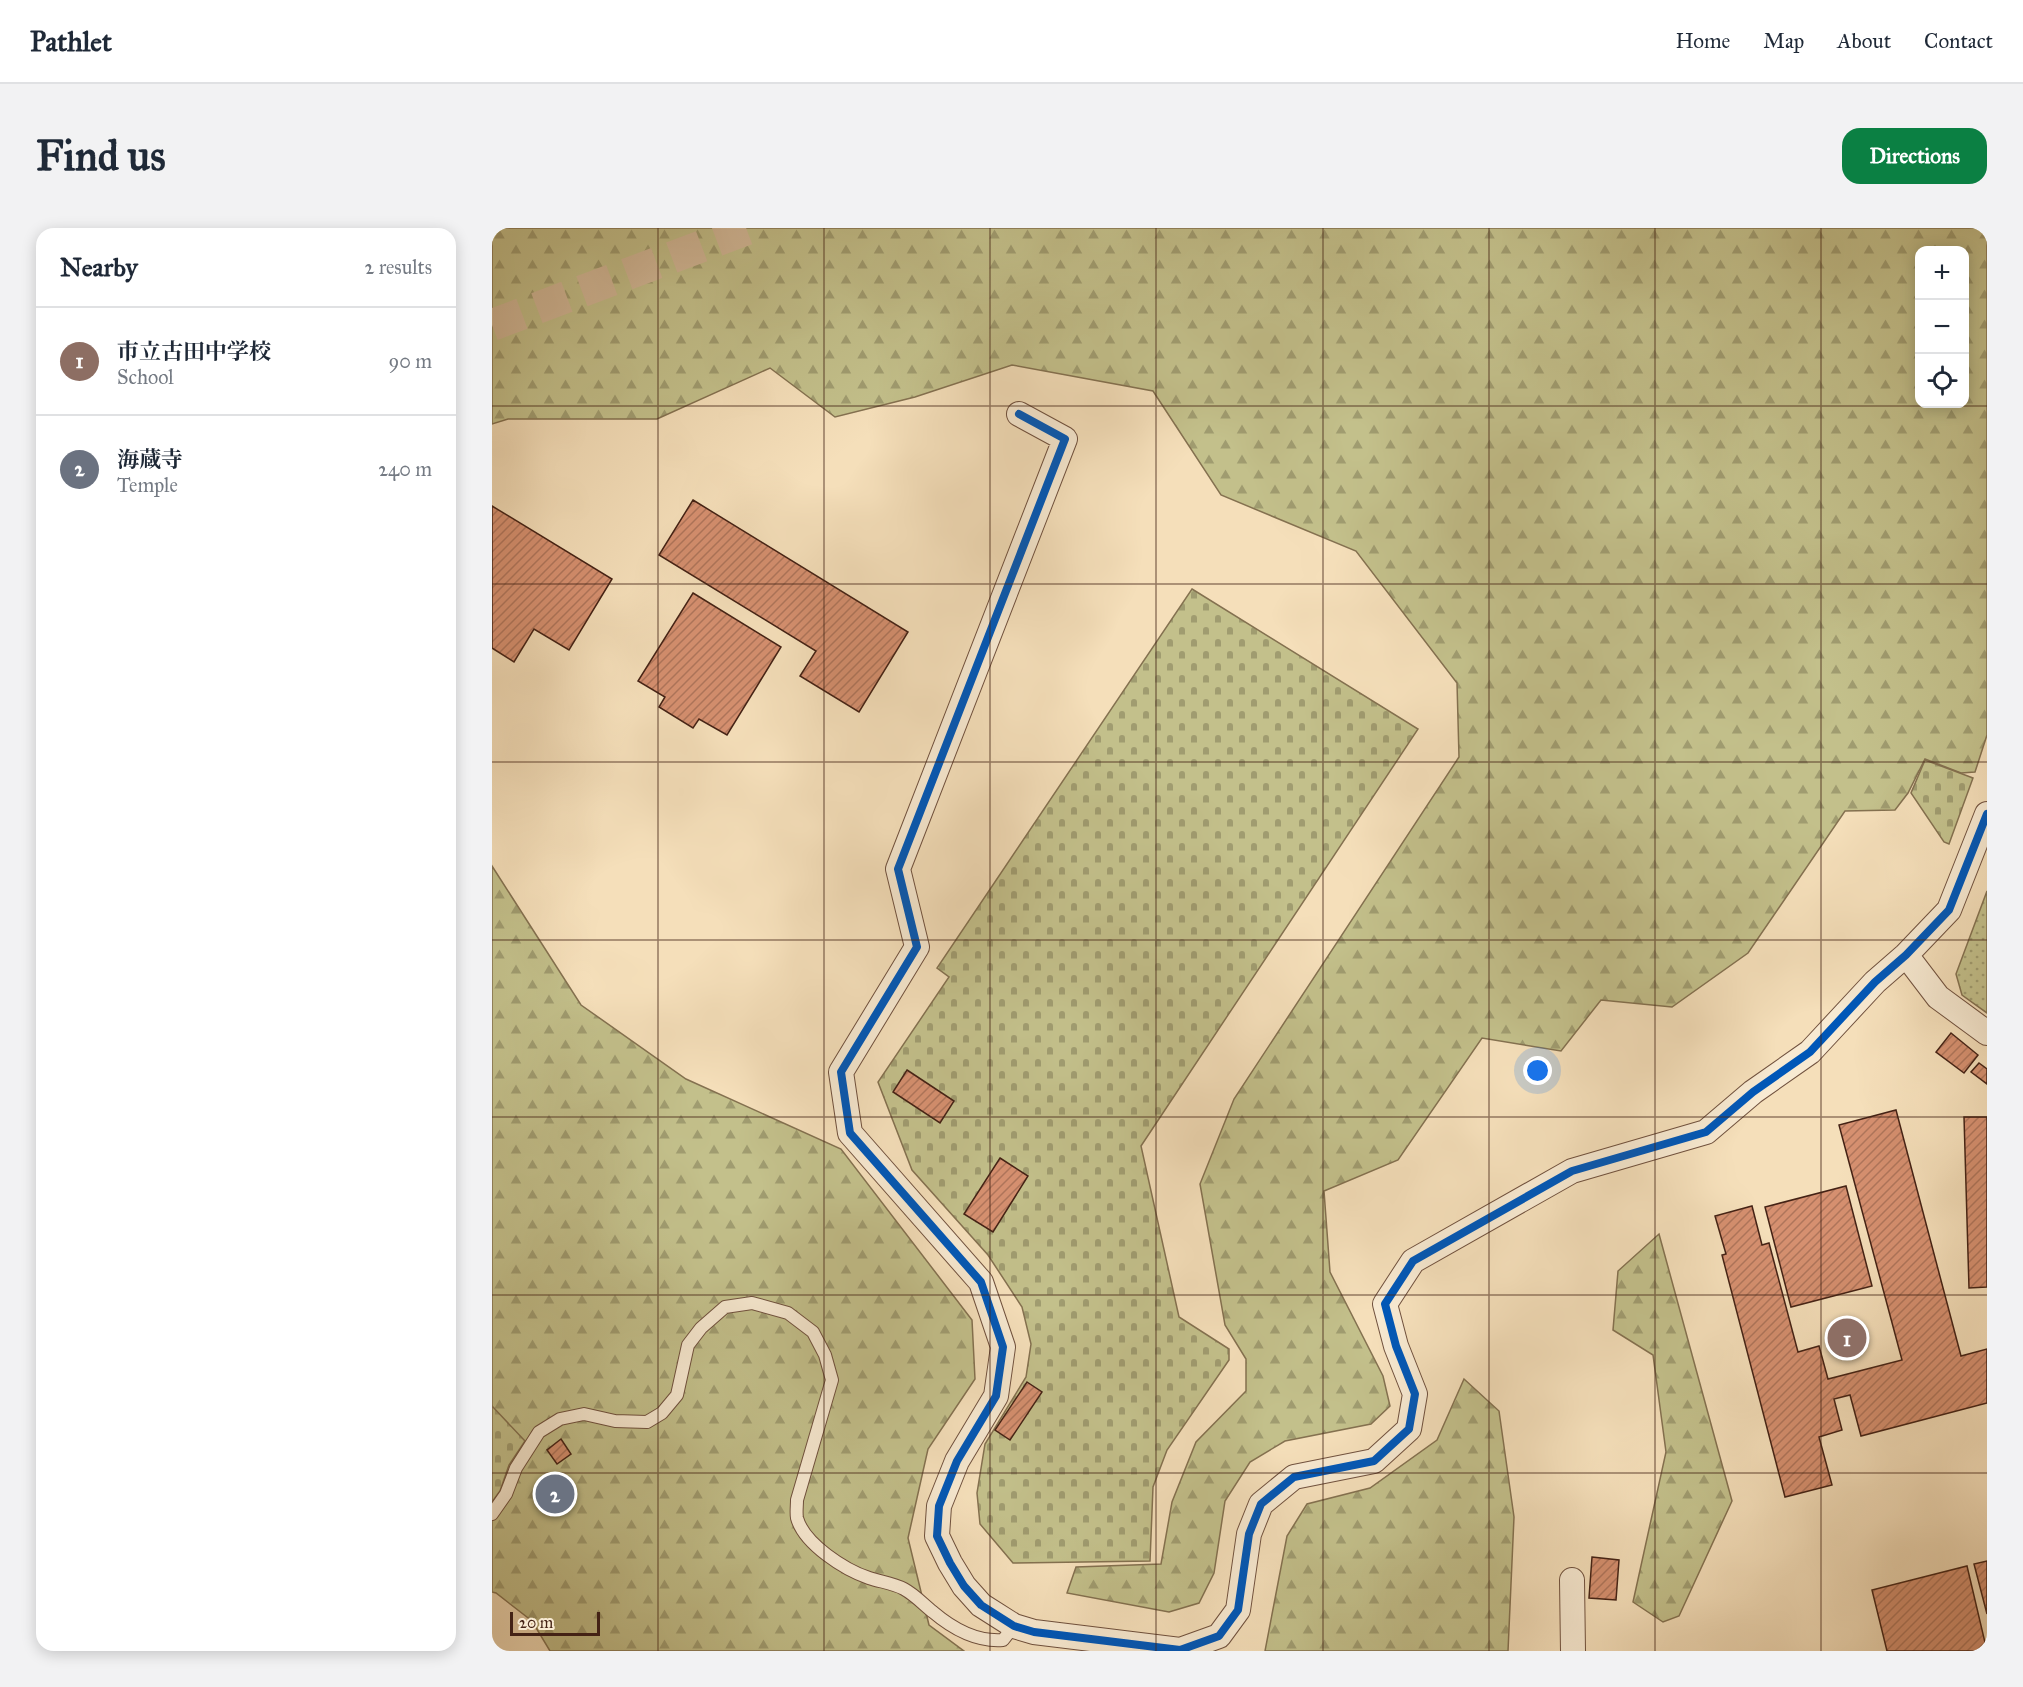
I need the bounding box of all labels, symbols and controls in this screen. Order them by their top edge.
text: Pathlet [30,24,112,59]
text: Home [1675,28,1730,54]
text: Map [1763,28,1804,54]
text: About [1837,28,1891,54]
text: Contact [1924,28,1993,54]
button: Directions [1842,128,1987,184]
text: Find us [36,130,166,182]
map controls [1915,246,1969,408]
button: + [1915,246,1969,300]
text: Nearby [60,251,138,283]
text: 2 results [364,255,432,279]
button: − [1915,300,1969,354]
text: 市立古田中学校 [117,338,271,365]
text: 1 [76,349,83,373]
text: 90 m [389,349,432,373]
button: locate [1915,354,1969,408]
text: School [117,365,174,389]
text: 海蔵寺 [117,446,183,473]
text: 2 [75,457,84,481]
text: 240 m [378,457,432,481]
text: Temple [117,473,178,497]
your location [1523,1056,1552,1085]
pin: 1 [1828,1316,1866,1360]
pin: 2 [536,1472,574,1516]
scale bar [510,1609,600,1636]
text: 20 m [519,1613,553,1632]

